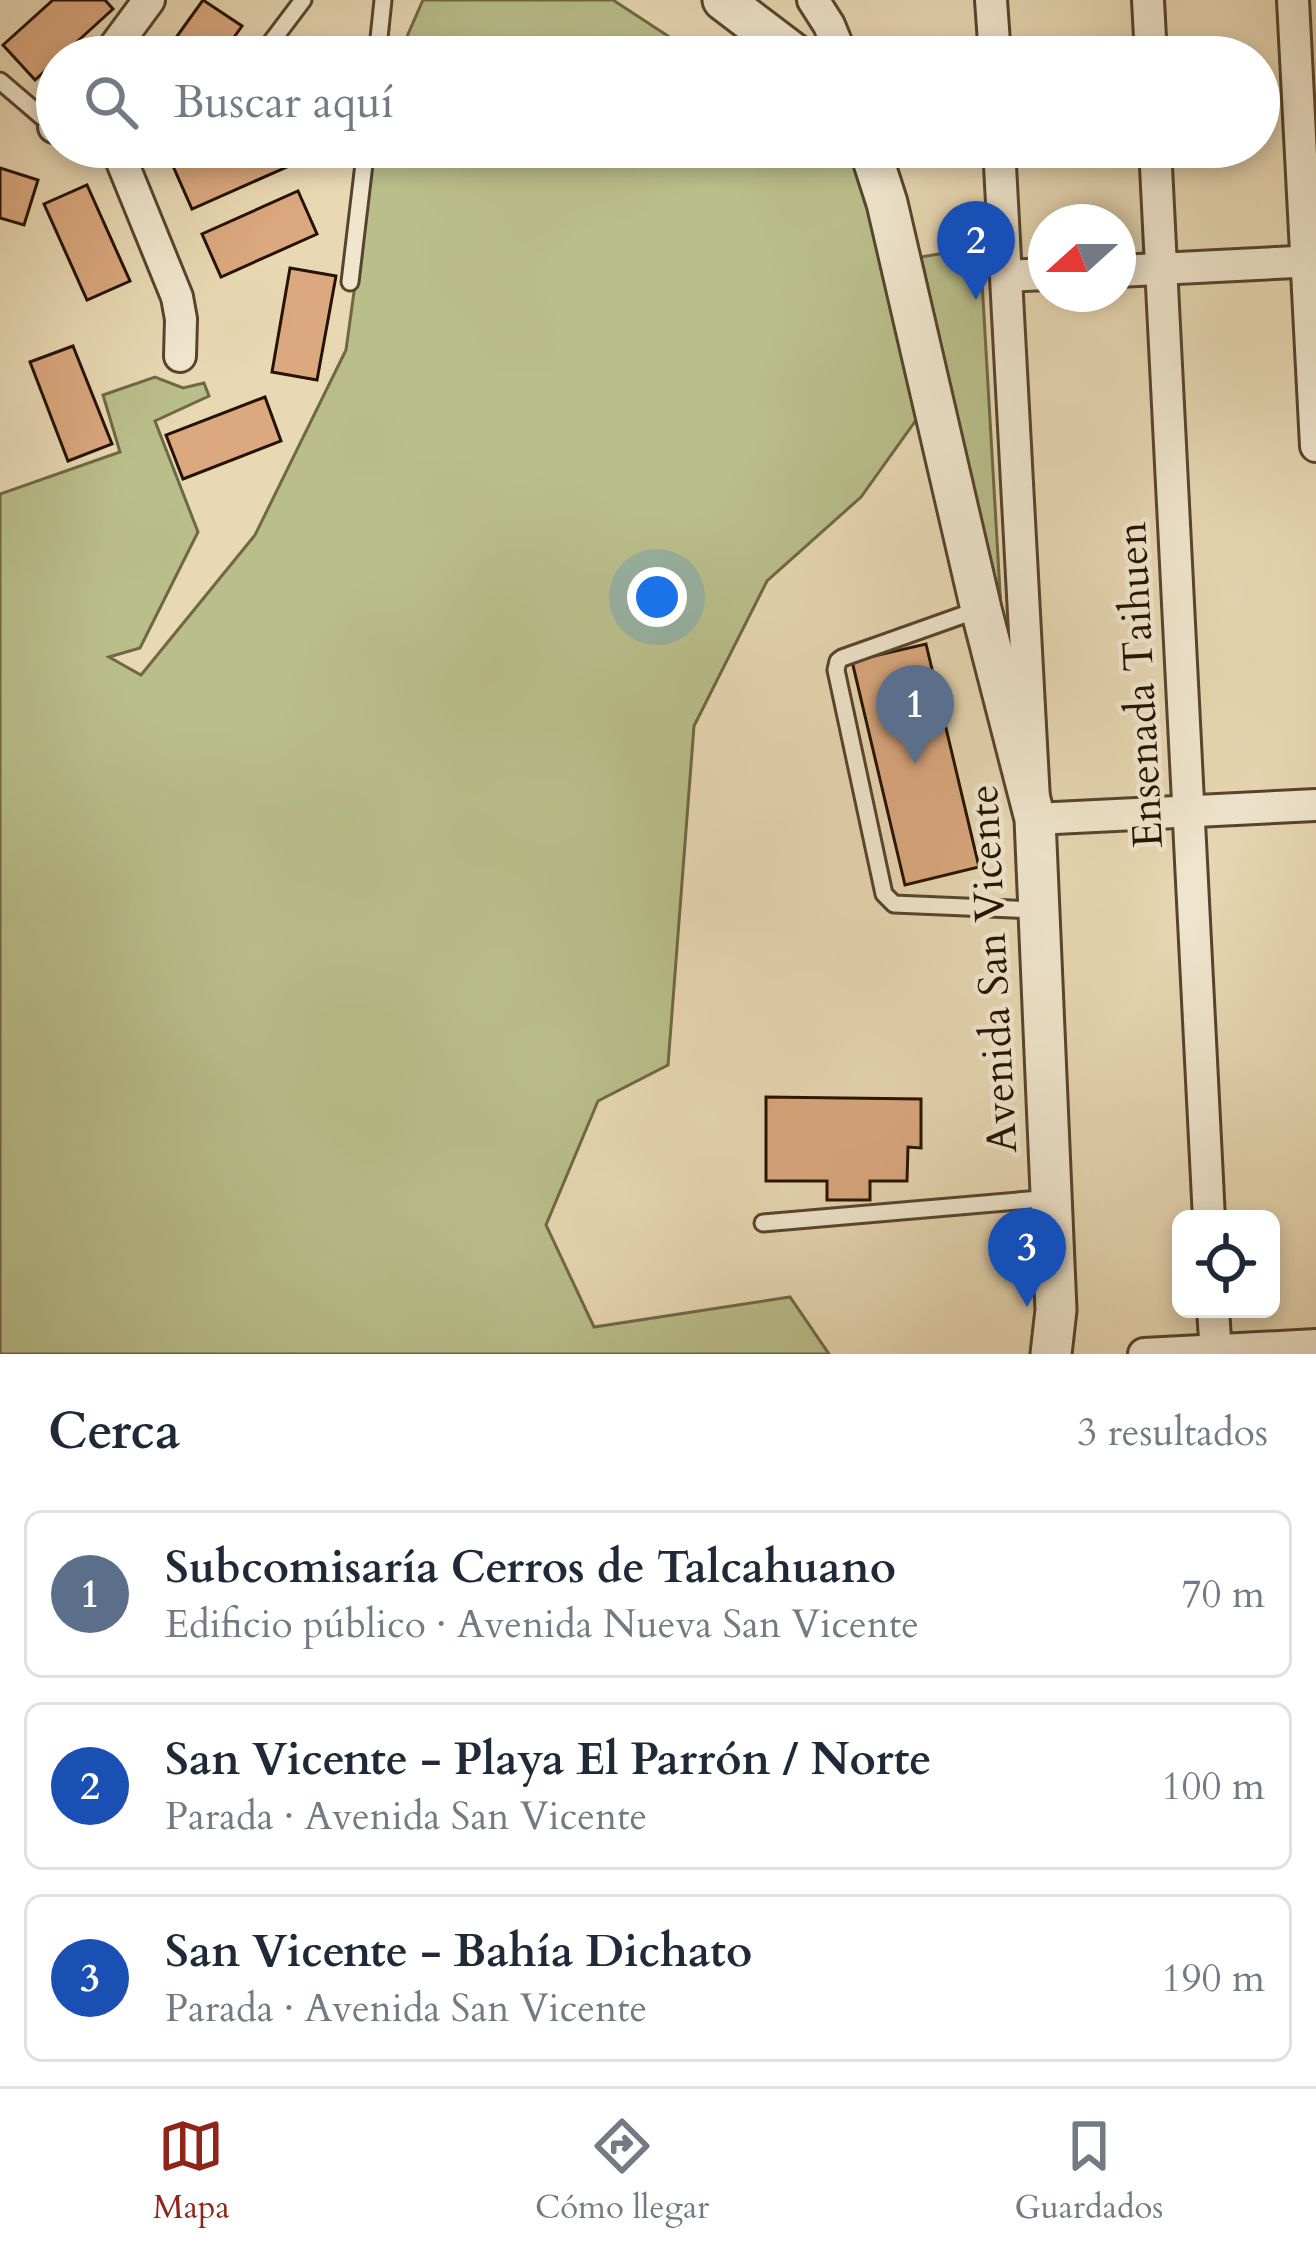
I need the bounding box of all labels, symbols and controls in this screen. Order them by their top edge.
search box [36,36,1280,168]
icon: search [78,69,144,135]
text: Buscar aquí [174,72,394,133]
pin: 2 [937,201,1015,300]
north arrow [1028,204,1136,312]
street label: Ensenada Taihuen [1103,520,1177,850]
your location [627,567,687,627]
pin: 1 [876,665,954,764]
street label: Avenida San Vicente [955,783,1031,1155]
pin: 3 [988,1208,1066,1307]
map controls [1172,1210,1280,1318]
button: locate [1172,1210,1280,1318]
text: Cerca [48,1397,180,1467]
text: 3 resultados [1077,1406,1268,1459]
text: Subcomisaría Cerros de Talcahuano [165,1537,896,1598]
text: 1 [80,1568,100,1621]
text: 70 m [1182,1568,1265,1621]
text: Edificio público · Avenida Nueva San Vicente [165,1598,919,1651]
text: San Vicente - Playa El Parrón / Norte [165,1729,932,1790]
text: 2 [80,1760,100,1813]
text: 100 m [1162,1760,1265,1813]
text: Parada · Avenida San Vicente [165,1790,647,1843]
text: San Vicente - Bahía Dichato [165,1921,752,1982]
text: 3 [80,1952,100,2005]
text: 190 m [1162,1952,1265,2005]
text: Parada · Avenida San Vicente [165,1982,647,2035]
tab: Mapa [153,2113,230,2230]
tab: Cómo llegar [535,2113,709,2230]
tab: Guardados [1015,2113,1163,2230]

